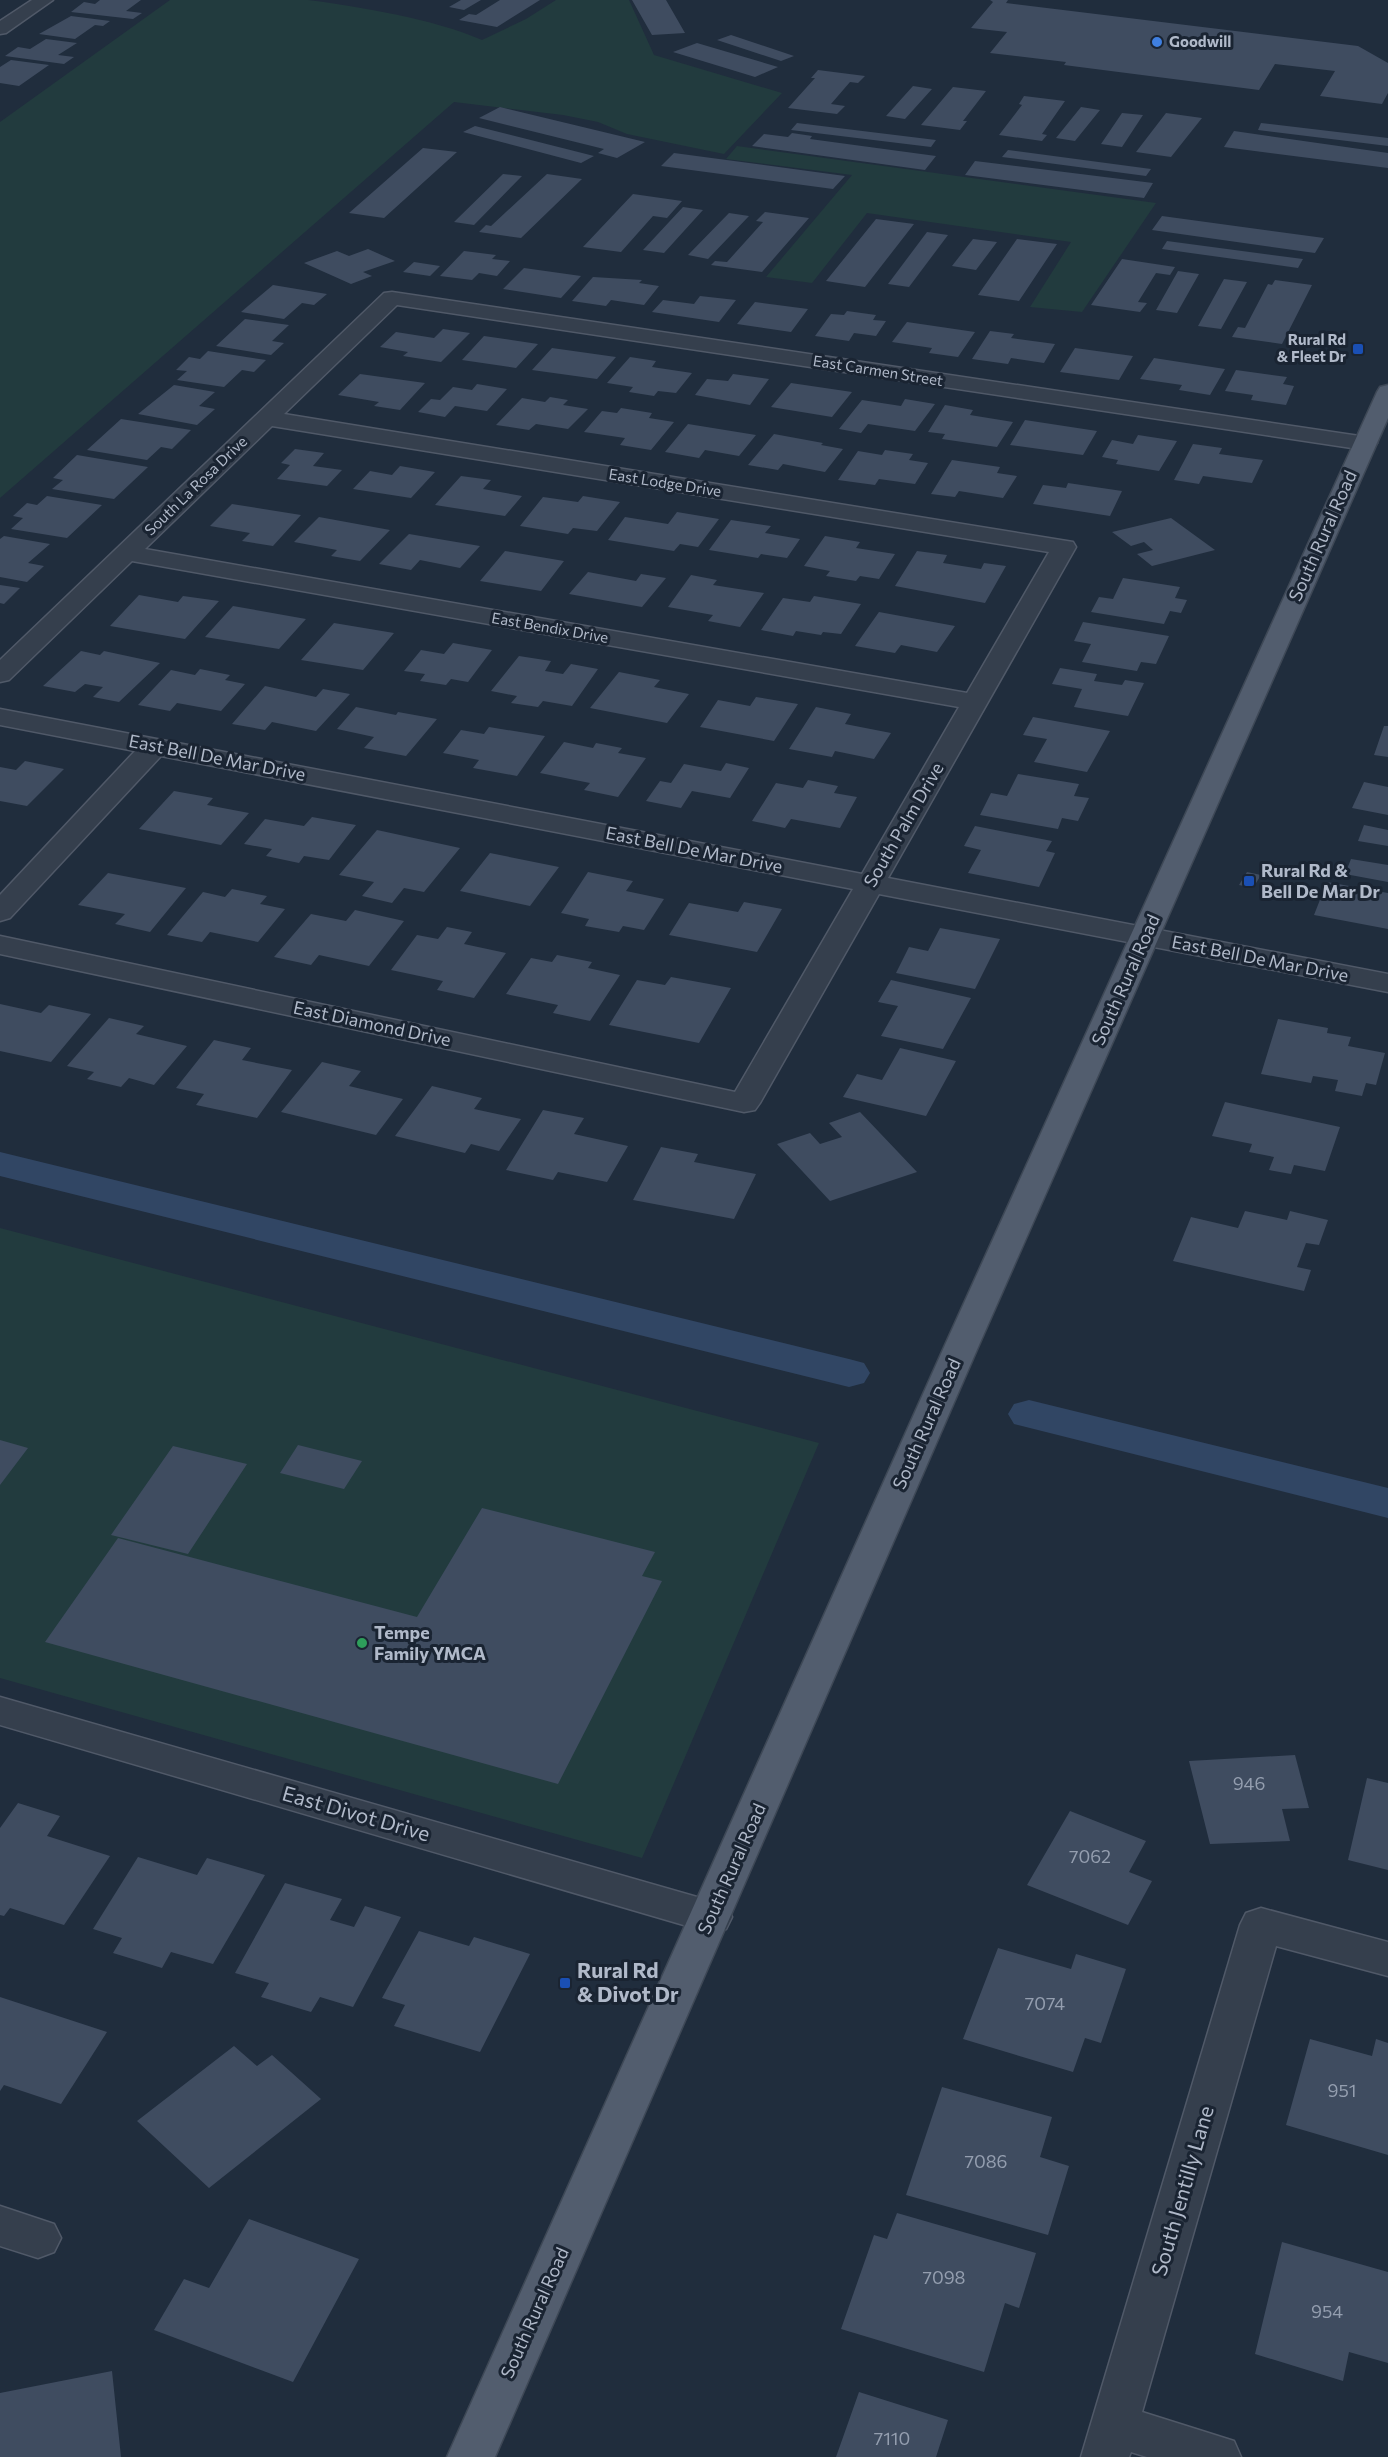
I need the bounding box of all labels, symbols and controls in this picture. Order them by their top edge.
place label: Goodwill [1169,32,1231,50]
marker: Goodwill [1150,35,1164,49]
place label: Rural Rd & Fleet Dr [1277,330,1346,365]
marker: Rural Rd & Fleet Dr [1351,342,1365,356]
street label: East Carmen Street [812,351,945,389]
street label: South La Rosa Drive [140,432,250,539]
street label: East Lodge Drive [608,464,723,500]
street label: South Rural Road [1283,467,1361,604]
street label: East Bendix Drive [490,608,610,646]
street label: East Bell De Mar Drive [127,729,307,785]
street label: South Palm Drive [858,758,948,891]
street label: East Bell De Mar Drive [604,821,784,877]
place label: Rural Rd & Bell De Mar Dr [1261,859,1380,902]
marker: Rural Rd & Bell De Mar Dr [1242,874,1256,888]
street label: South Rural Road [1086,911,1164,1048]
street label: East Bell De Mar Drive [1170,930,1350,986]
street label: East Diamond Drive [291,996,453,1050]
street label: South Rural Road [887,1355,965,1492]
place label: Tempe Family YMCA [374,1621,486,1664]
marker: Tempe Family YMCA [355,1636,369,1650]
house number: 946 [1233,1772,1265,1794]
street label: East Divot Drive [280,1780,433,1846]
street label: South Rural Road [692,1800,770,1937]
house number: 7062 [1069,1845,1111,1867]
place label: Rural Rd & Divot Dr [577,1957,679,2006]
marker: Rural Rd & Divot Dr [558,1976,572,1990]
house number: 7074 [1025,1992,1065,2014]
house number: 951 [1328,2079,1356,2101]
street label: South Jentilly Lane [1145,2102,1218,2279]
house number: 7086 [964,2150,1008,2172]
street label: South Rural Road [495,2244,573,2381]
house number: 7098 [922,2266,966,2288]
house number: 954 [1311,2300,1343,2322]
house number: 7110 [874,2427,910,2449]

